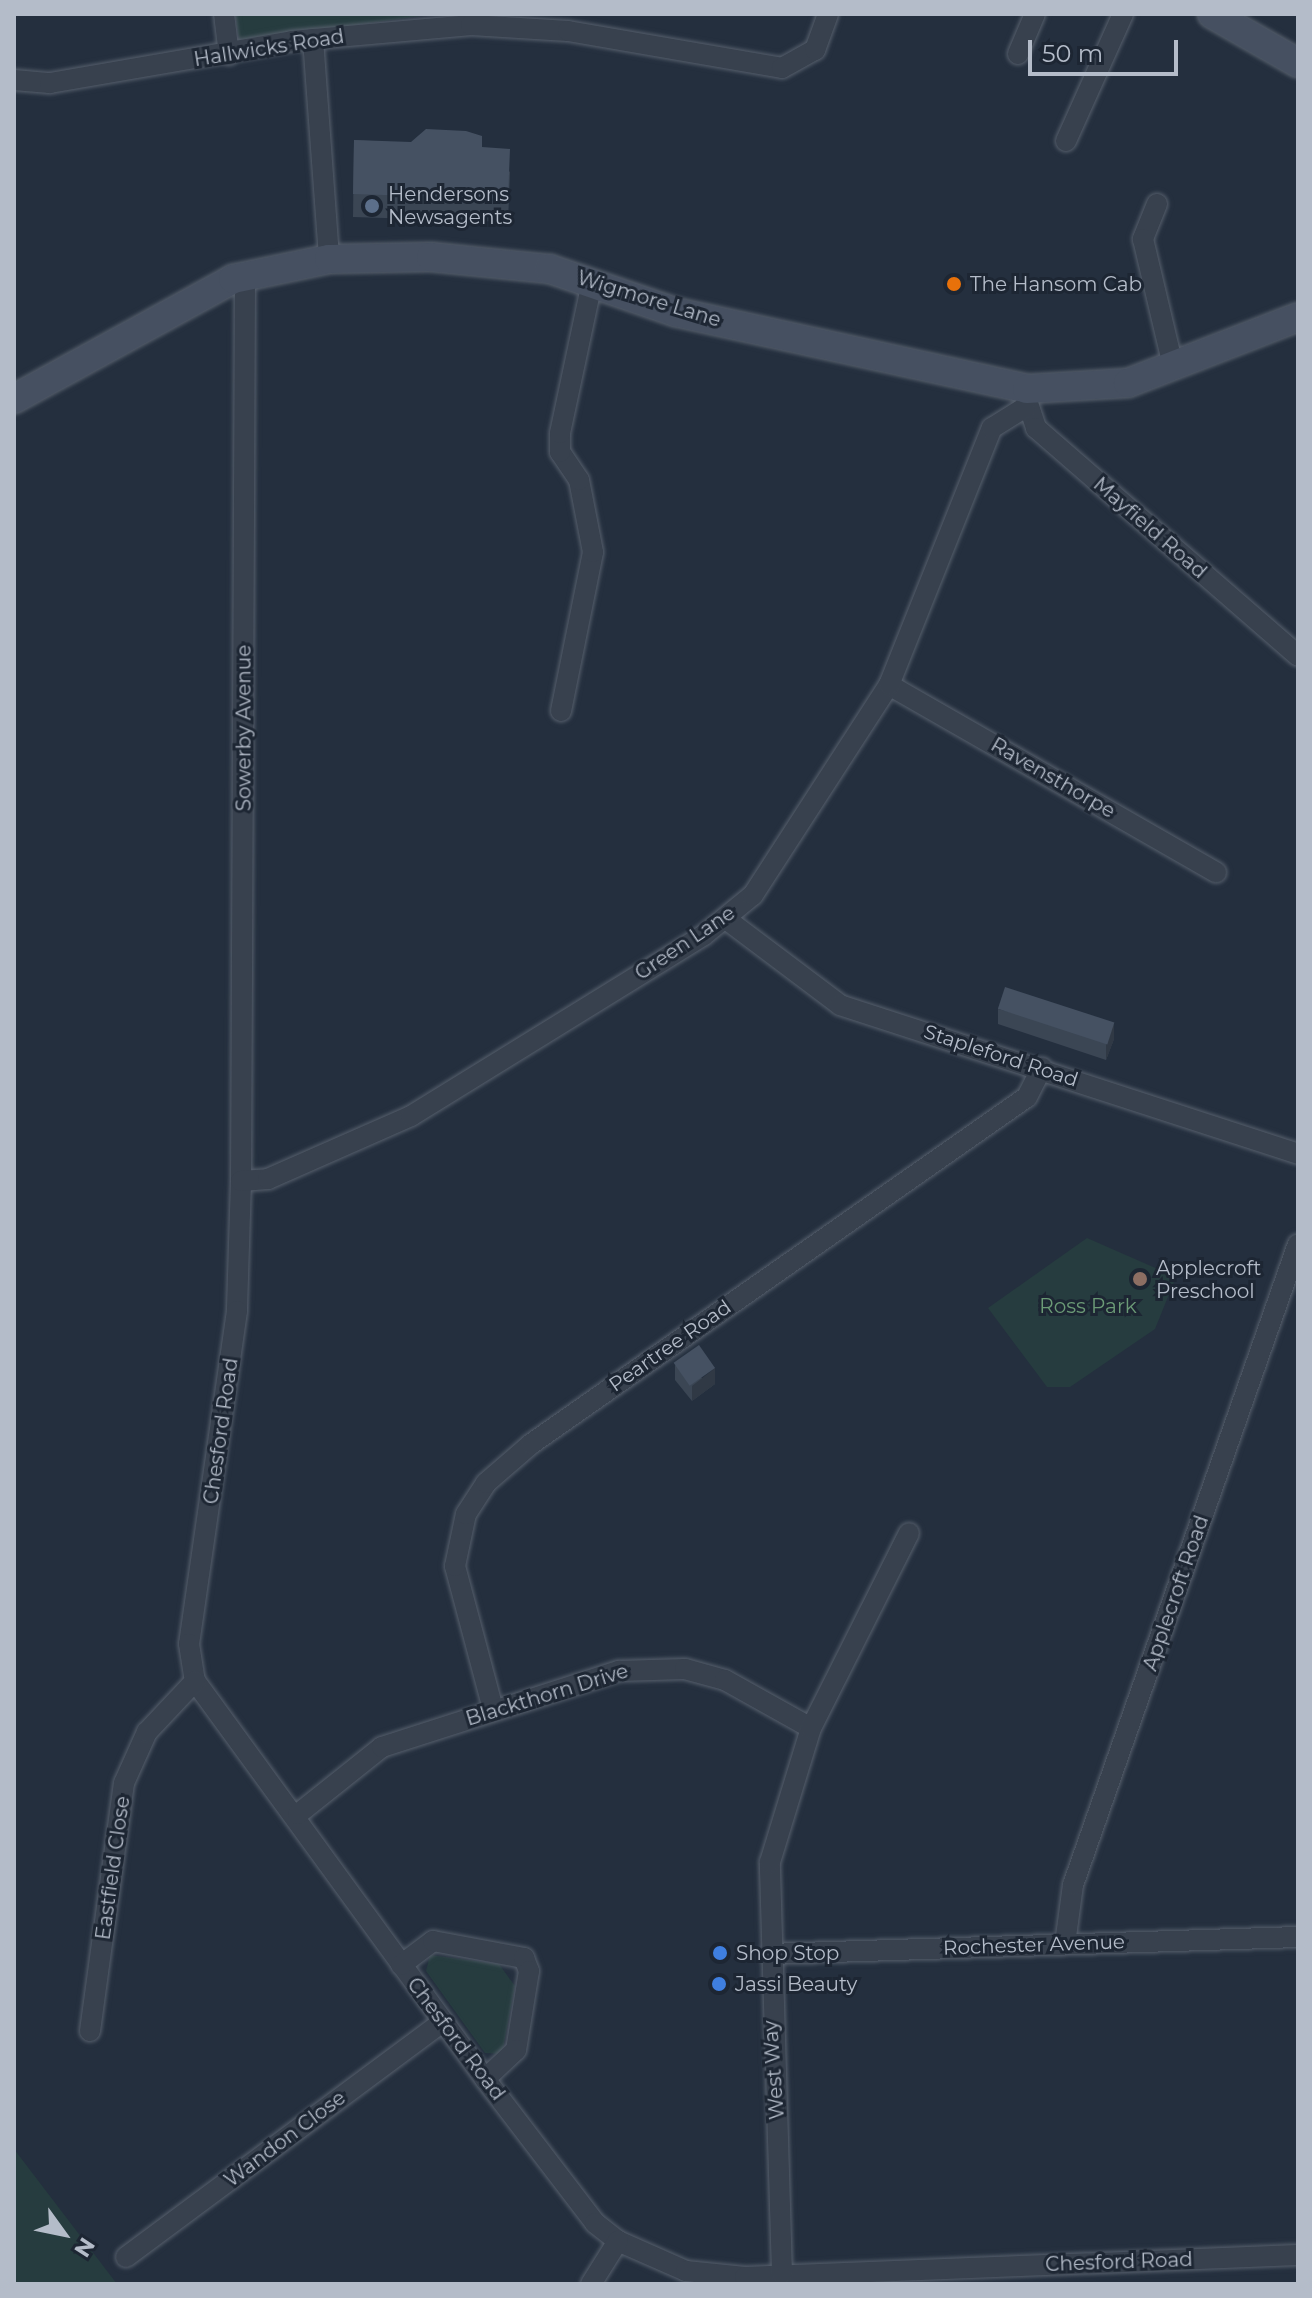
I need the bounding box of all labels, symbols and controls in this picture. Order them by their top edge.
street label: Hallwicks Road [192,24,346,72]
scale bar [1032,24,1182,74]
text: 50 m [1042,39,1103,68]
place label: Hendersons Newsagents [388,182,512,229]
marker: Hendersons Newsagents [363,197,381,215]
street label: Wigmore Lane [574,266,724,332]
place label: The Hansom Cab [970,272,1142,296]
marker: The Hansom Cab [945,275,963,293]
street label: Mayfield Road [1088,472,1212,584]
street label: Sowerby Avenue [232,645,256,811]
street label: Ravensthorpe [987,733,1119,823]
street label: Green Lane [630,901,740,985]
street label: Stapleford Road [921,1020,1081,1092]
place label: Applecroft Preschool [1156,1256,1261,1303]
marker: Applecroft Preschool [1131,1270,1149,1288]
park label: Ross Park [1039,1294,1137,1318]
street label: Peartree Road [604,1295,736,1397]
street label: Chesford Road [199,1356,243,1506]
street label: Applecroft Road [1138,1512,1214,1674]
street label: Blackthorn Drive [463,1659,631,1731]
street label: Eastfield Close [91,1795,135,1941]
street label: Rochester Avenue [943,1930,1125,1960]
place label: Shop Stop [736,1941,839,1965]
marker: Shop Stop [711,1944,729,1962]
place label: Jassi Beauty [735,1972,857,1996]
street label: Chesford Road [402,1973,510,2105]
marker: Jassi Beauty [710,1975,728,1993]
street label: West Way [759,2019,789,2121]
street label: Wandon Close [220,2086,350,2192]
north arrow [24,2194,104,2274]
text: N [68,2233,101,2262]
street label: Chesford Road [1045,2247,1193,2277]

